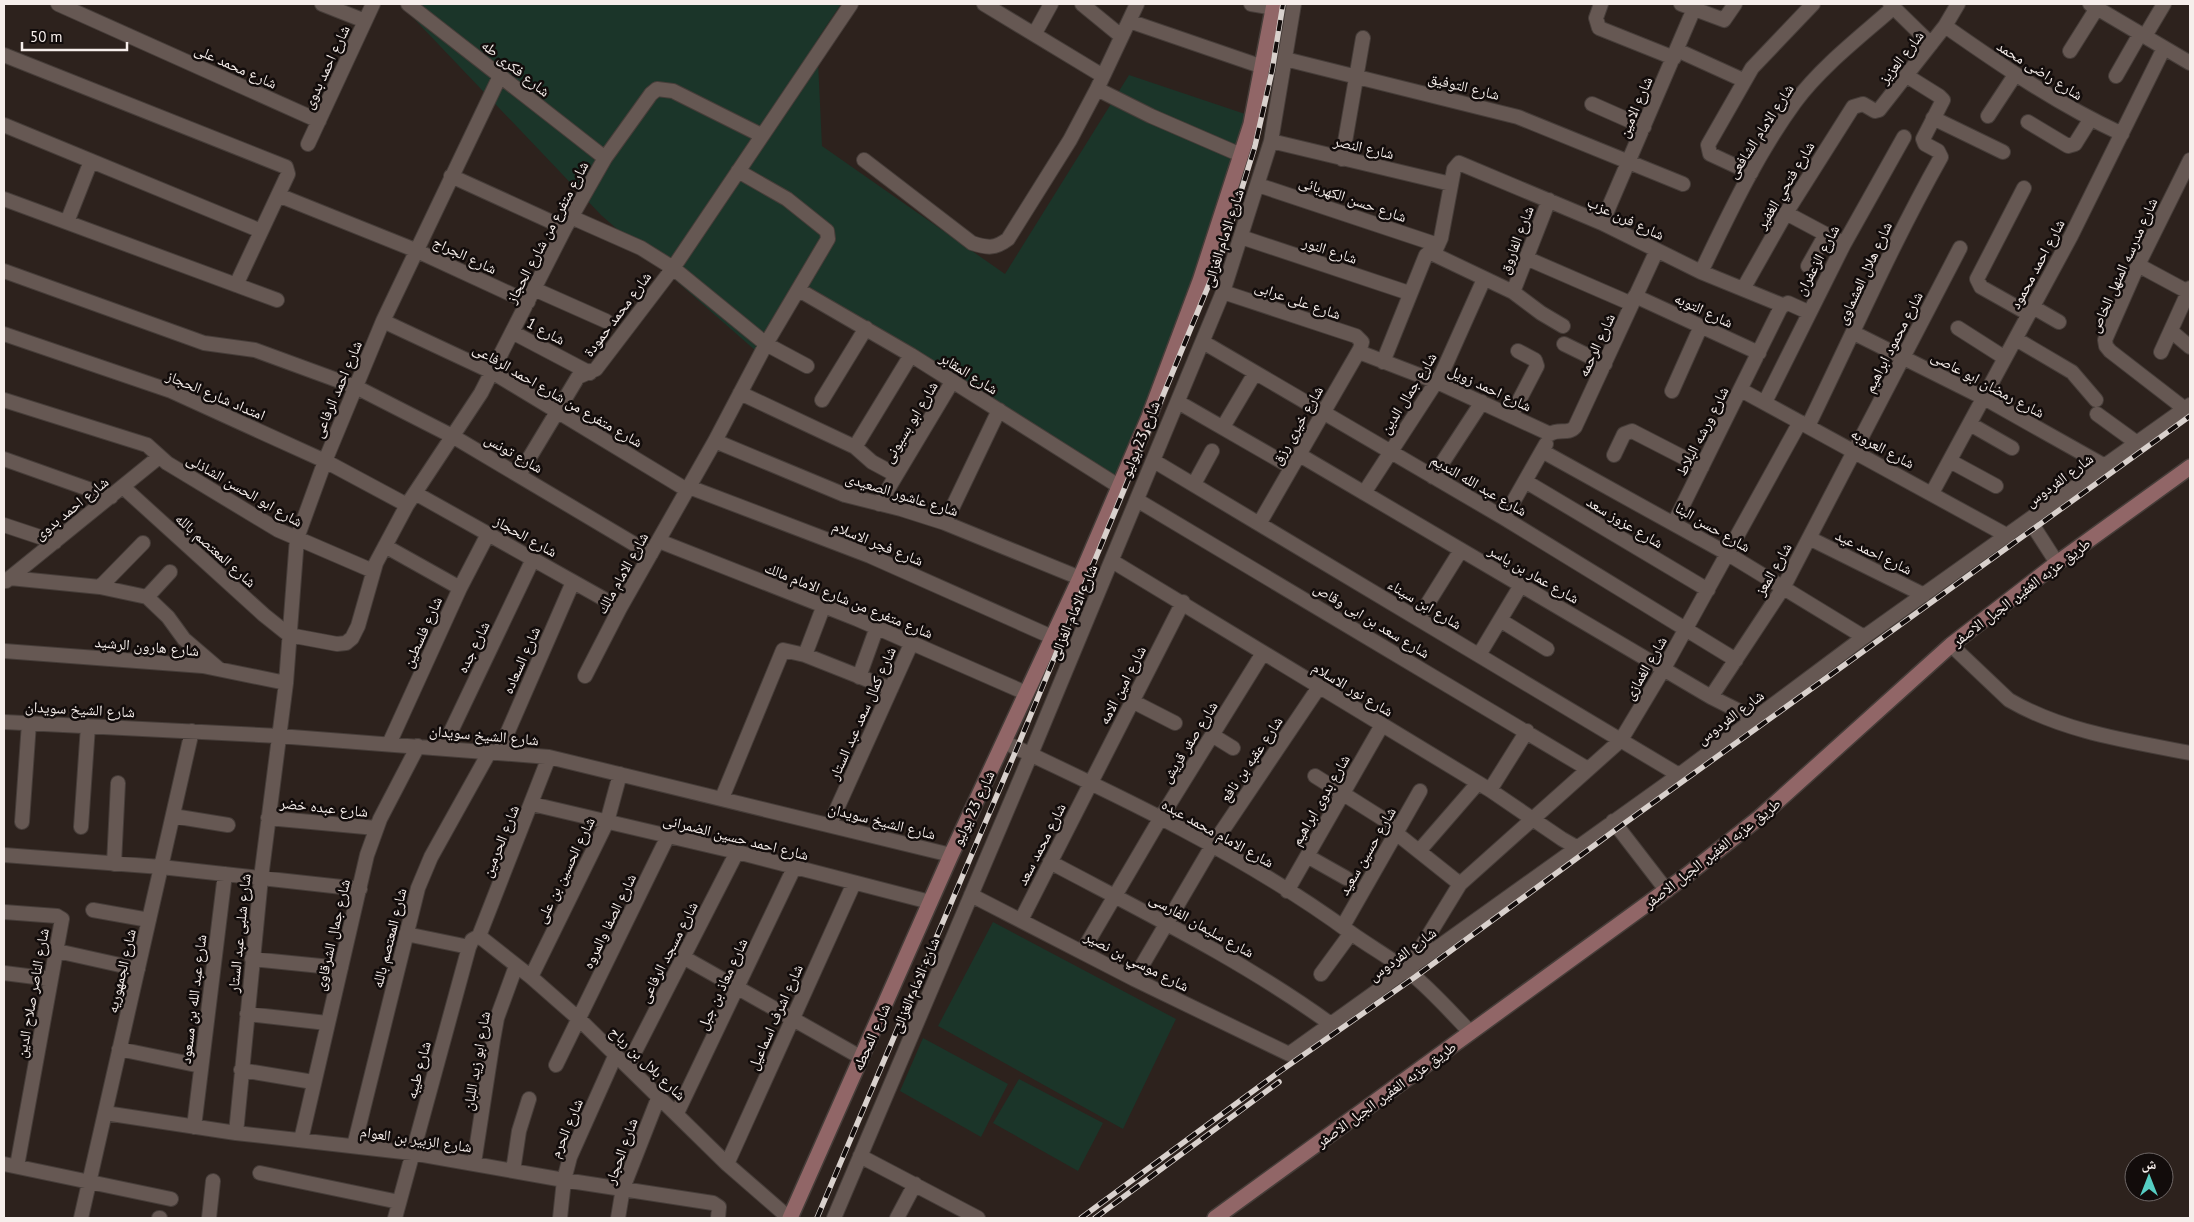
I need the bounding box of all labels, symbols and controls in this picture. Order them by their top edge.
scale bar [22,20,128,52]
street label: شارع احمد بدوى [298,22,355,112]
street label: شارع العزيز [1874,26,1929,89]
text: 50 m [30,27,63,46]
street label: شارع فكرى طه [477,35,554,102]
street label: شارع راضى محمد [1993,36,2087,105]
street label: شارع محمد على [191,39,280,94]
street label: شارع التوفيق [1426,68,1502,105]
street label: شارع الامين [1614,73,1657,141]
street label: شارع الامام الشافعى [1722,80,1799,182]
street label: شارع النصر [1331,131,1396,164]
street label: شارع فتحي الغفير [1751,138,1821,235]
street label: شارع متفرع من شارع الحجاز [501,158,593,308]
street label: شارع حسن الكهربائى [1296,172,1409,227]
street label: شارع الامام الغزالى [1198,186,1249,290]
street label: شارع فرن عزب [1584,192,1668,245]
street label: شارع مدرسه المنهل الخاص [2085,194,2162,336]
street label: شارع الفاروق [1494,203,1539,277]
street label: شارع احمد محمود [2005,216,2070,313]
street label: شارع هلال العشماوى [1832,218,1897,328]
street label: شارع الزعفران [1791,221,1844,299]
street label: شارع الجراج [430,232,500,279]
street label: شارع النور [1299,232,1360,269]
street label: شارع محمد حمودة [579,268,656,361]
street label: شارع على عرابى [1252,276,1344,325]
street label: شارع التوبه [1671,288,1736,333]
street label: شارع محمود ابراهيم [1859,288,1928,396]
street label: شارع الرحمه [1573,310,1620,380]
street label: شارع 1 [523,313,569,350]
street label: شارع احمد الرفاعى [308,337,367,441]
street label: شارع متفرع من شارع احمد الرفاعى [469,339,646,452]
street label: شارع رمضان ابو عاصى [1928,346,2048,423]
street label: شارع المقابر [935,347,1002,399]
street label: شارع جمال الدين [1375,349,1442,438]
street label: شارع احمد زويل [1445,360,1535,417]
street label: امتداد شارع الحجاز [162,365,268,425]
street label: شارع ابو بسيونى [878,378,943,467]
street label: شارع خيرى رزق [1267,382,1328,468]
street label: شارع ورشه البلاط [1671,383,1734,479]
street label: شارع 23 يوليو [1116,398,1165,480]
street label: شارع العروبه [1847,423,1918,474]
street label: شارع تونس [481,429,547,478]
street label: شارع ابو الحسن الشاذلى [183,449,307,532]
street label: شارع الفردوس [2021,449,2097,512]
street label: شارع عبد الله النديم [1427,450,1531,521]
street label: شارع عاشور الصعيدى [843,468,961,521]
street label: شارع احمد بدوى [30,472,113,545]
street label: شارع عزوز سعد [1583,492,1667,553]
street label: شارع حسن البنا [1671,498,1754,557]
street label: شارع المعتصم بالله [171,509,260,592]
street label: شارع الحجاز [490,511,561,562]
street label: شارع فجر الاسلام [829,516,926,571]
street label: شارع احمد عيد [1832,525,1916,580]
street label: شارع الامام مالك [592,529,653,618]
street label: طريق عزبه الغفير, الجبل الاصفر [1947,534,2095,652]
street label: شارع المعز [1750,539,1797,600]
street label: شارع عمار بن ياسر [1484,540,1583,609]
street label: شارع متفرع من شارع الامام مالك [762,557,936,643]
street label: شارع الامام الغزالى [1044,561,1103,663]
street label: شارع ابن سيناء [1384,574,1466,634]
street label: شارع سعد بن ابى وقاص [1310,578,1434,663]
street label: شارع فلسطين [398,593,447,671]
street label: شارع جده [452,618,495,676]
street label: شارع السعاده [498,623,545,697]
street label: شارع هارون الرشيد [94,632,200,661]
street label: شارع الغمازى [1619,633,1672,704]
street label: شارع امين الامه [1094,642,1151,728]
street label: شارع كمال سعد عبد الستار [824,643,901,784]
street label: شارع نور الاسلام [1309,657,1397,722]
street label: شارع الفردوس [1693,685,1768,749]
street label: شارع الشيخ سويدان [24,697,136,722]
street label: شارع صقر قريش [1156,697,1223,787]
street label: شارع عقبه بن نافع [1215,712,1288,806]
street label: شارع الشيخ سويدان [428,721,540,750]
street label: شارع بدوى ابراهيم [1286,751,1355,850]
street label: شارع 23 يوليو [947,767,1000,849]
street label: شارع عبده خضر [278,793,369,822]
street label: شارع الامام محمد عبده [1158,794,1277,873]
street label: طريق عزبه الغفير, الجبل الاصفر [1639,794,1785,914]
street label: شارع الشيخ سويدان [826,798,938,845]
street label: شارع محمد سعد [1012,800,1071,889]
street label: شارع الحرمين [477,802,524,880]
street label: شارع حسين سعيد [1334,803,1401,899]
street label: شارع احمد حسين الضمرانى [661,810,811,865]
street label: شارع الحسين بن على [531,814,600,927]
street label: شارع الصفا والمروه [578,870,641,972]
street label: شارع شلبى عبد الستار [223,872,256,995]
street label: شارع جمال الشرقاوى [310,877,355,993]
street label: شارع المعتصم بالله [367,886,412,990]
street label: شارع سليمان الفارسى [1146,888,1258,962]
street label: شارع مسجد الرفاعى [634,898,703,1006]
street label: شارع الفردوس [1364,923,1440,986]
street label: شارع الناصر صلاح الدين [11,926,54,1060]
street label: شارع موسي بن نصير [1079,926,1193,998]
street label: شارع الجمهوريه [102,927,141,1015]
street label: شارع عبد الله بن مسعود [176,933,211,1065]
street label: شارع الامام الغزالى [886,934,945,1036]
street label: شارع معاذ بن جبل [692,935,753,1033]
street label: شارع اشرف اسماعيل [743,961,808,1073]
street label: شارع المحطه [848,1000,895,1074]
street label: شارع ابو زيد اللبان [458,1010,495,1112]
street label: شارع بلال بن رباح [605,1022,690,1105]
street label: طريق عزبه الغفير, الجبل الاصفر [1311,1037,1460,1153]
street label: شارع طيبه [401,1039,436,1101]
street label: شارع الحرم [545,1095,588,1161]
street label: شارع الحجار [600,1115,643,1188]
street label: شارع الزبير بن العوام [359,1122,473,1157]
north arrow [2124,1152,2174,1202]
text: ش [2142,1155,2157,1173]

